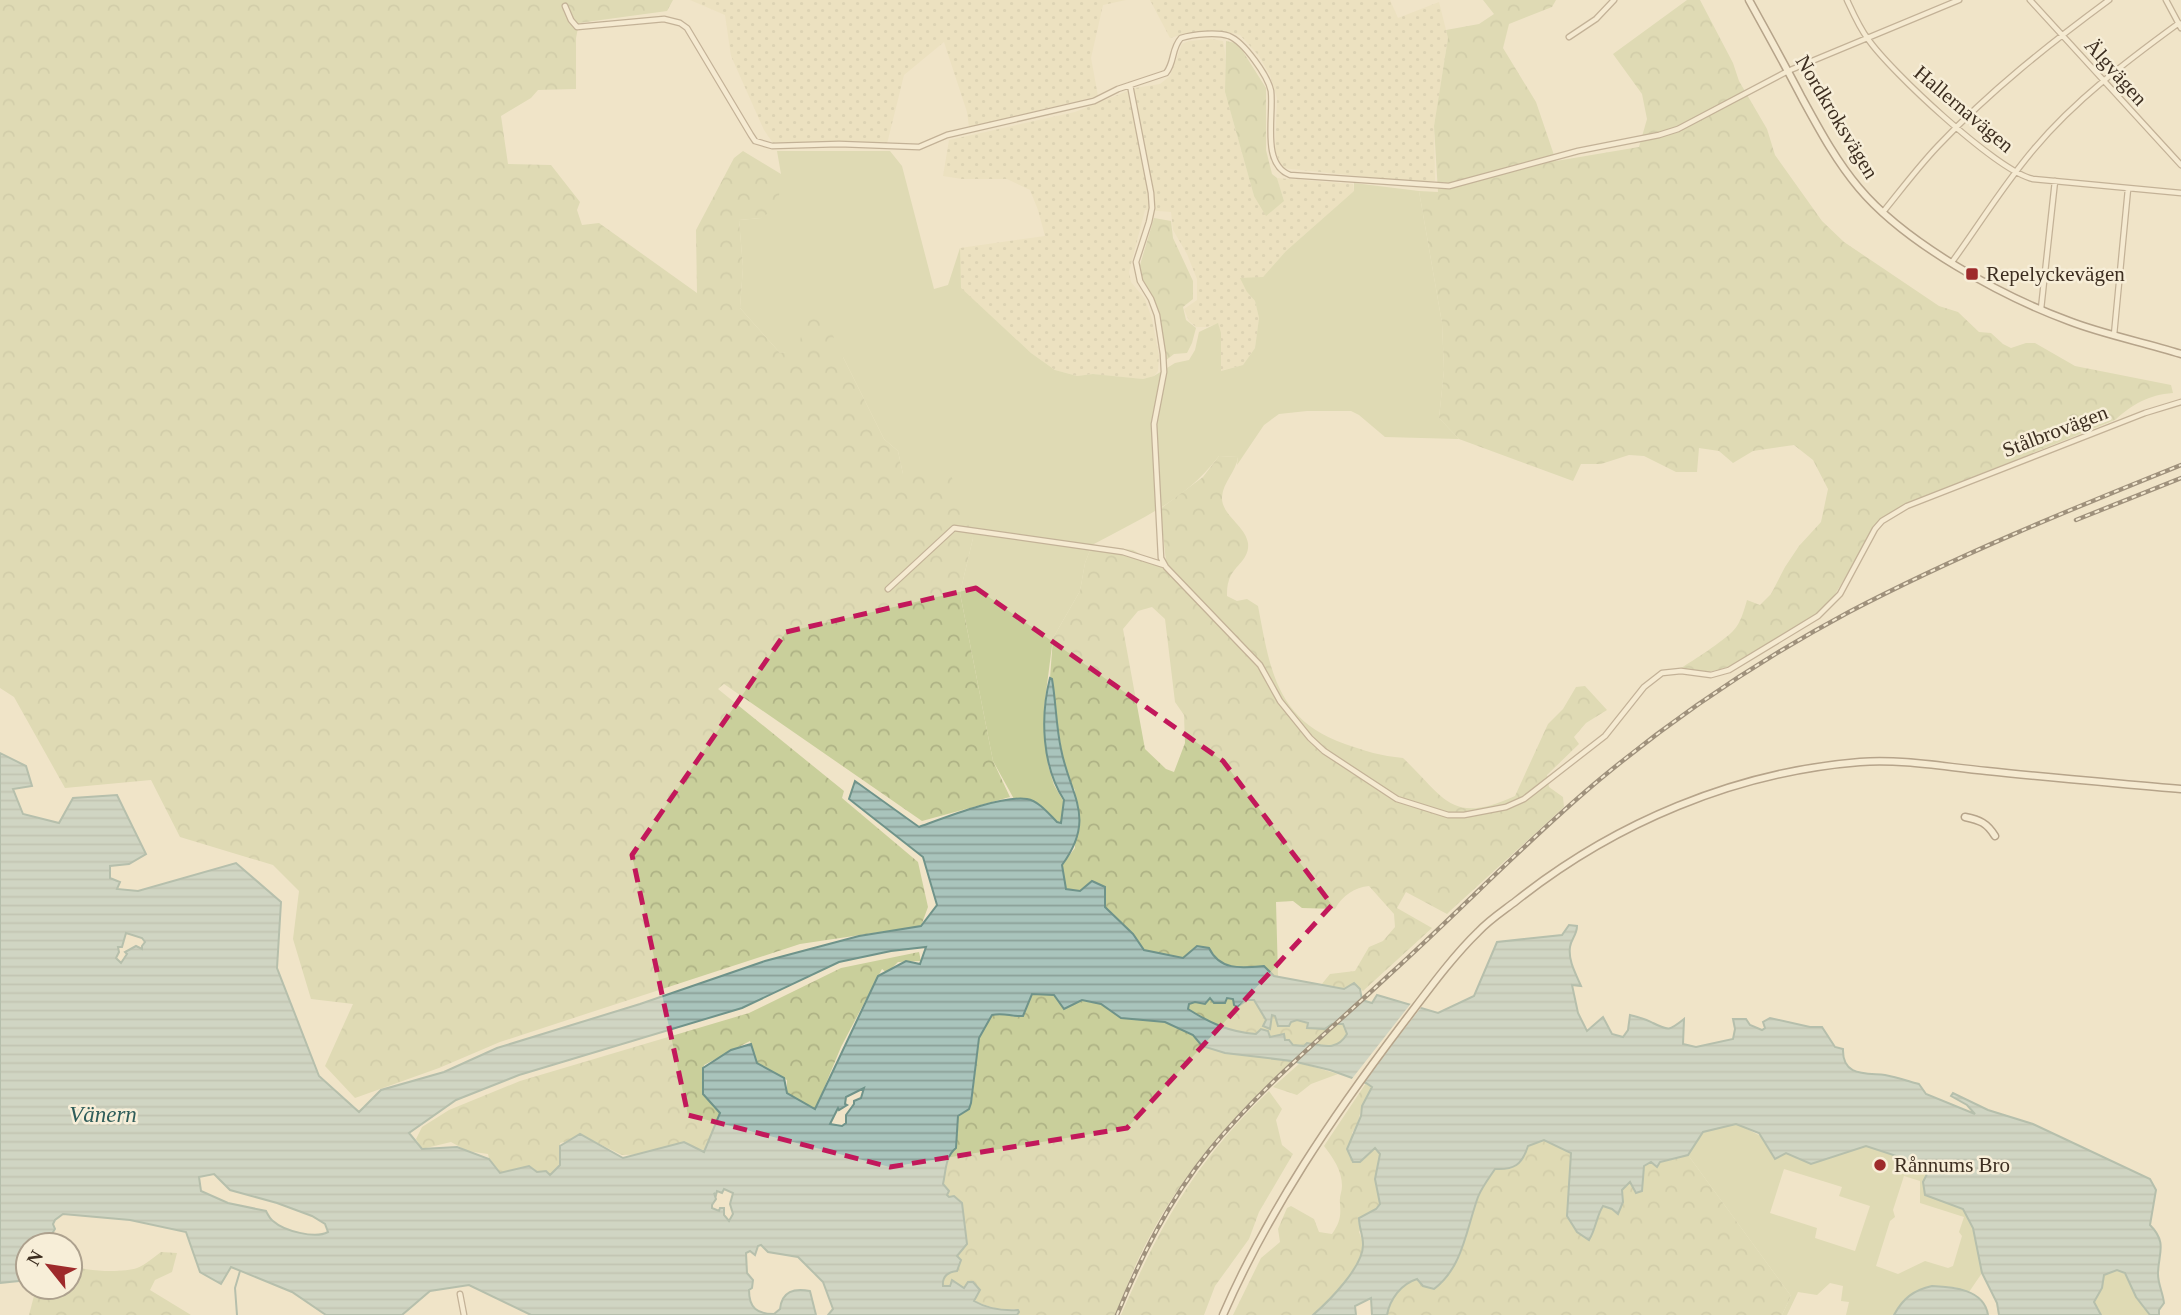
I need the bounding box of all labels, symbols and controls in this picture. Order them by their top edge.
street label: Älgvägen [2080,34,2153,111]
street label: Nordkroksvägen [1791,51,1884,184]
street label: Hallernavägen [1909,60,2019,158]
place label: Repelyckevägen [1986,262,2125,286]
marker: Repelyckevägen [1964,266,1980,282]
street label: Stålbrovägen [1999,400,2111,462]
water label: Vänern [69,1102,137,1127]
place label: Rånnums Bro [1894,1153,2010,1177]
marker: Rånnums Bro [1872,1157,1888,1173]
north arrow [14,1231,84,1301]
text: N [22,1246,47,1269]

